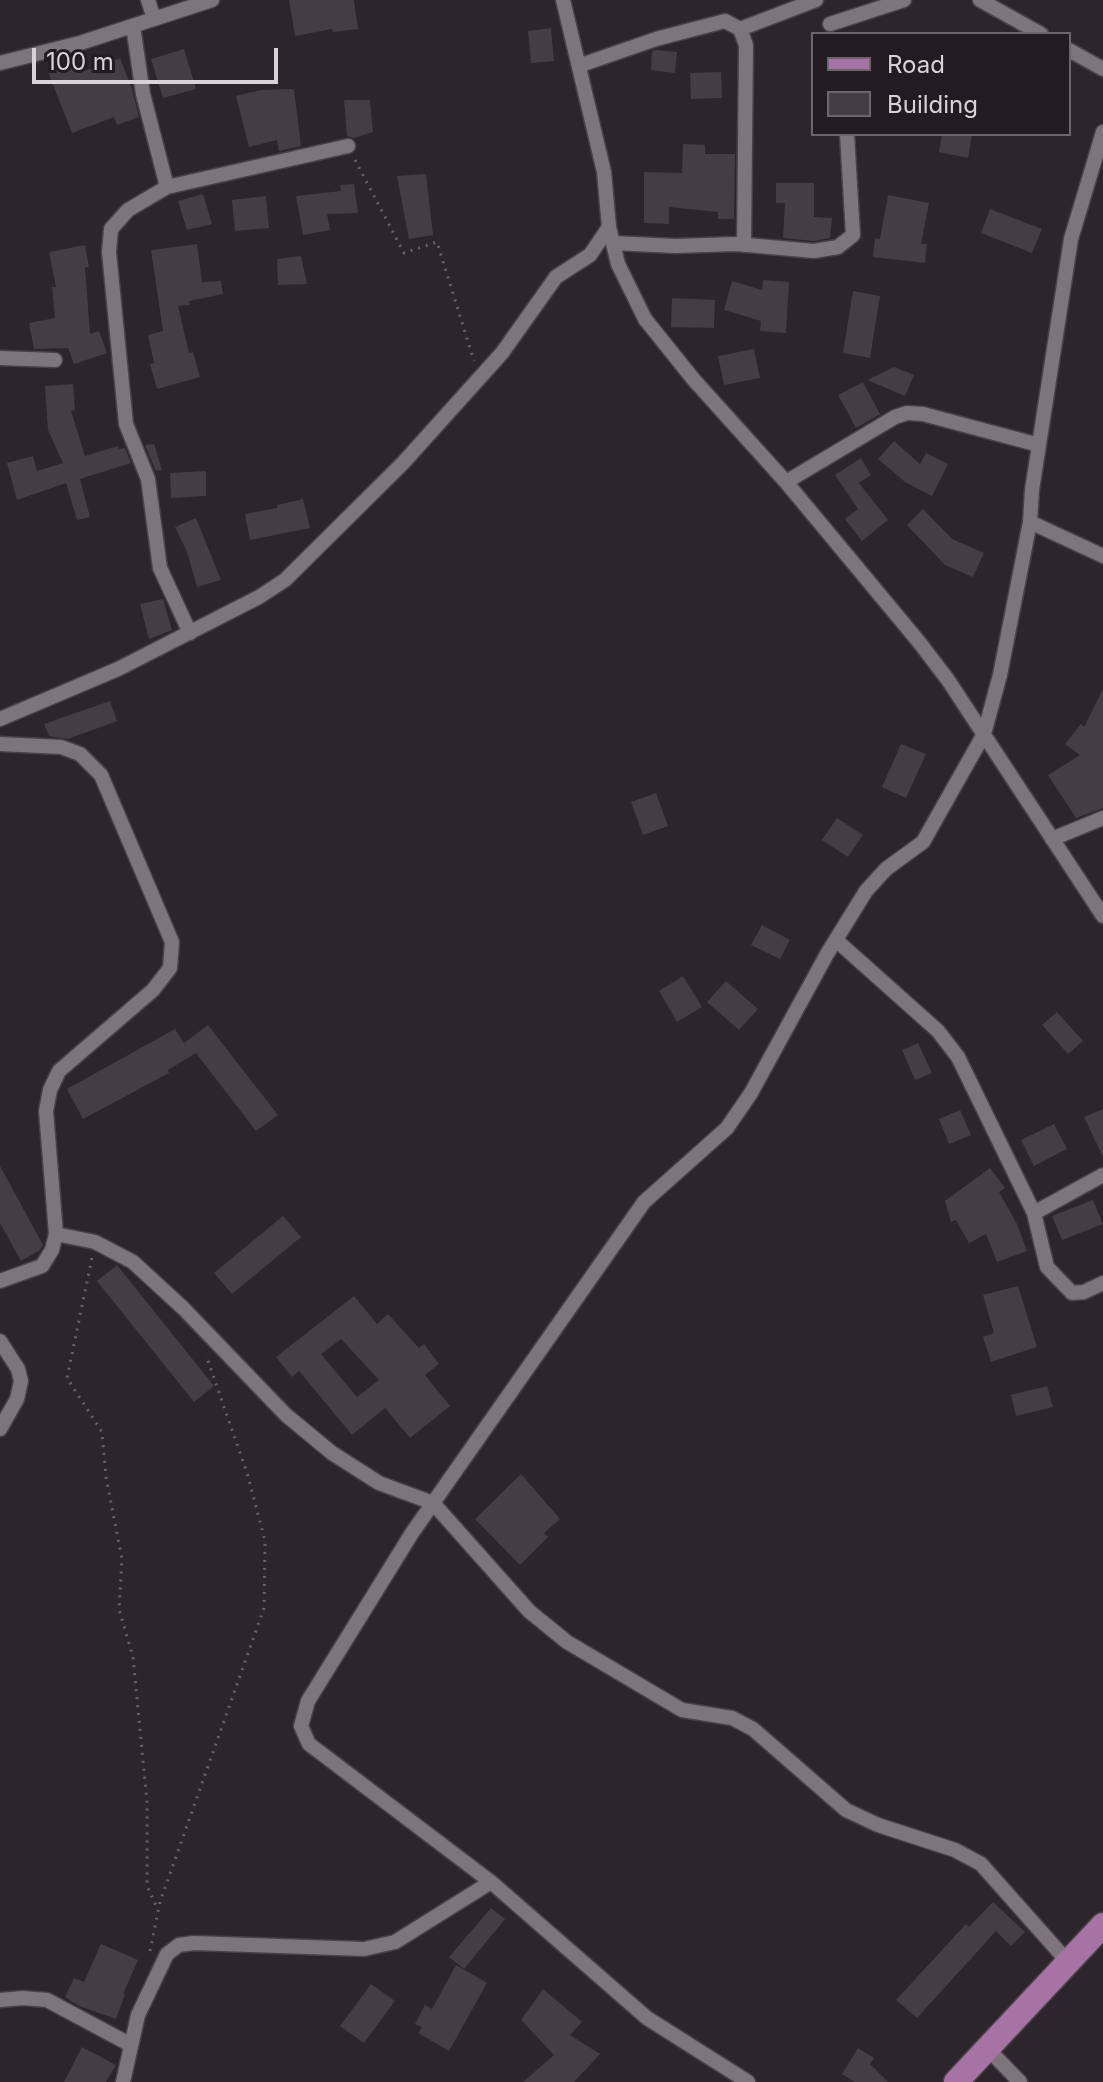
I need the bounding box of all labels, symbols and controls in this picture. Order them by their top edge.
scale bar [36,32,282,82]
legend [811,32,1071,136]
text: 100 m [46,47,114,76]
text: Road [887,50,945,79]
text: Building [887,90,978,119]

